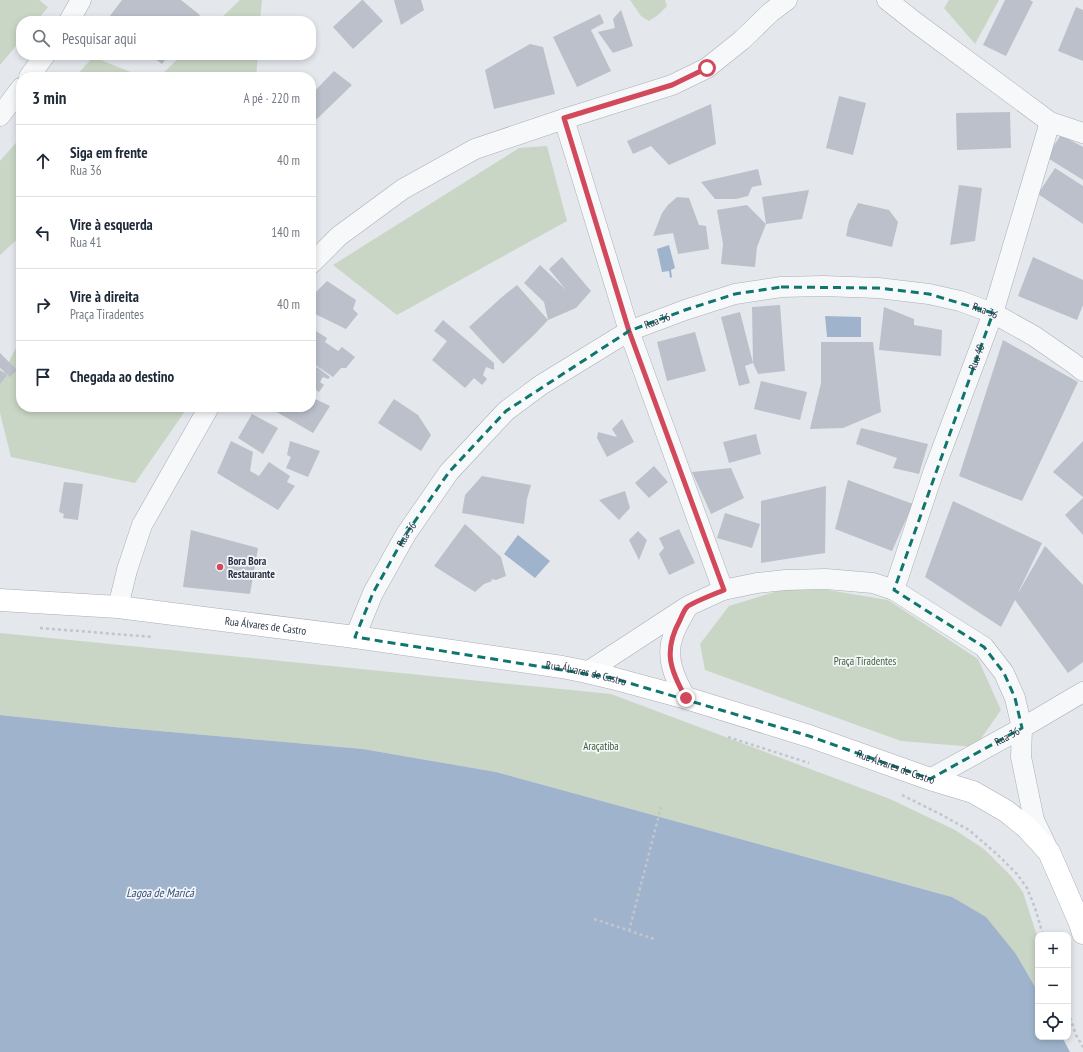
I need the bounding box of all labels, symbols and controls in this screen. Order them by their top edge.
search box [16,16,316,60]
icon: search [30,27,52,49]
text: Pesquisar aqui [62,29,136,48]
route start [698,59,716,77]
text: 3 min [32,87,66,109]
text: A pé · 220 m [243,90,300,107]
text: Siga em frente [70,143,148,162]
icon: ahead [32,150,54,172]
text: 40 m [277,152,300,169]
text: Rua 36 [70,162,102,179]
text: Vire à esquerda [70,215,153,234]
icon: left [32,222,54,244]
text: 140 m [271,224,300,241]
text: Rua 41 [70,234,102,251]
text: Vire à direita [70,287,139,306]
icon: right [32,294,54,316]
text: 40 m [277,296,300,313]
street label: Rua 36 [970,299,1001,322]
text: Praça Tiradentes [70,306,144,323]
street label: Rua 36 [642,309,672,332]
street label: Rua 40 [965,342,988,372]
icon: arrive [32,366,54,388]
text: Chegada ao destino [70,367,174,386]
street label: Rua 36 [393,519,419,549]
place label: Bora Bora Restaurante [228,554,275,581]
marker: Bora Bora Restaurante [215,562,225,572]
street label: Rua Álvares de Castro [224,614,307,638]
park label: Praça Tiradentes [834,654,897,668]
street label: Rua Álvares de Castro [545,658,628,689]
route end [677,689,695,707]
street label: Rua 36 [992,724,1022,749]
park label: Araçatiba [583,739,619,753]
street label: Rua Álvares de Castro [855,747,937,787]
water label: Lagoa de Maricá [126,885,195,900]
map controls [1035,932,1071,1040]
button: + [1035,932,1071,968]
button: − [1035,968,1071,1004]
button: locate [1035,1004,1071,1040]

